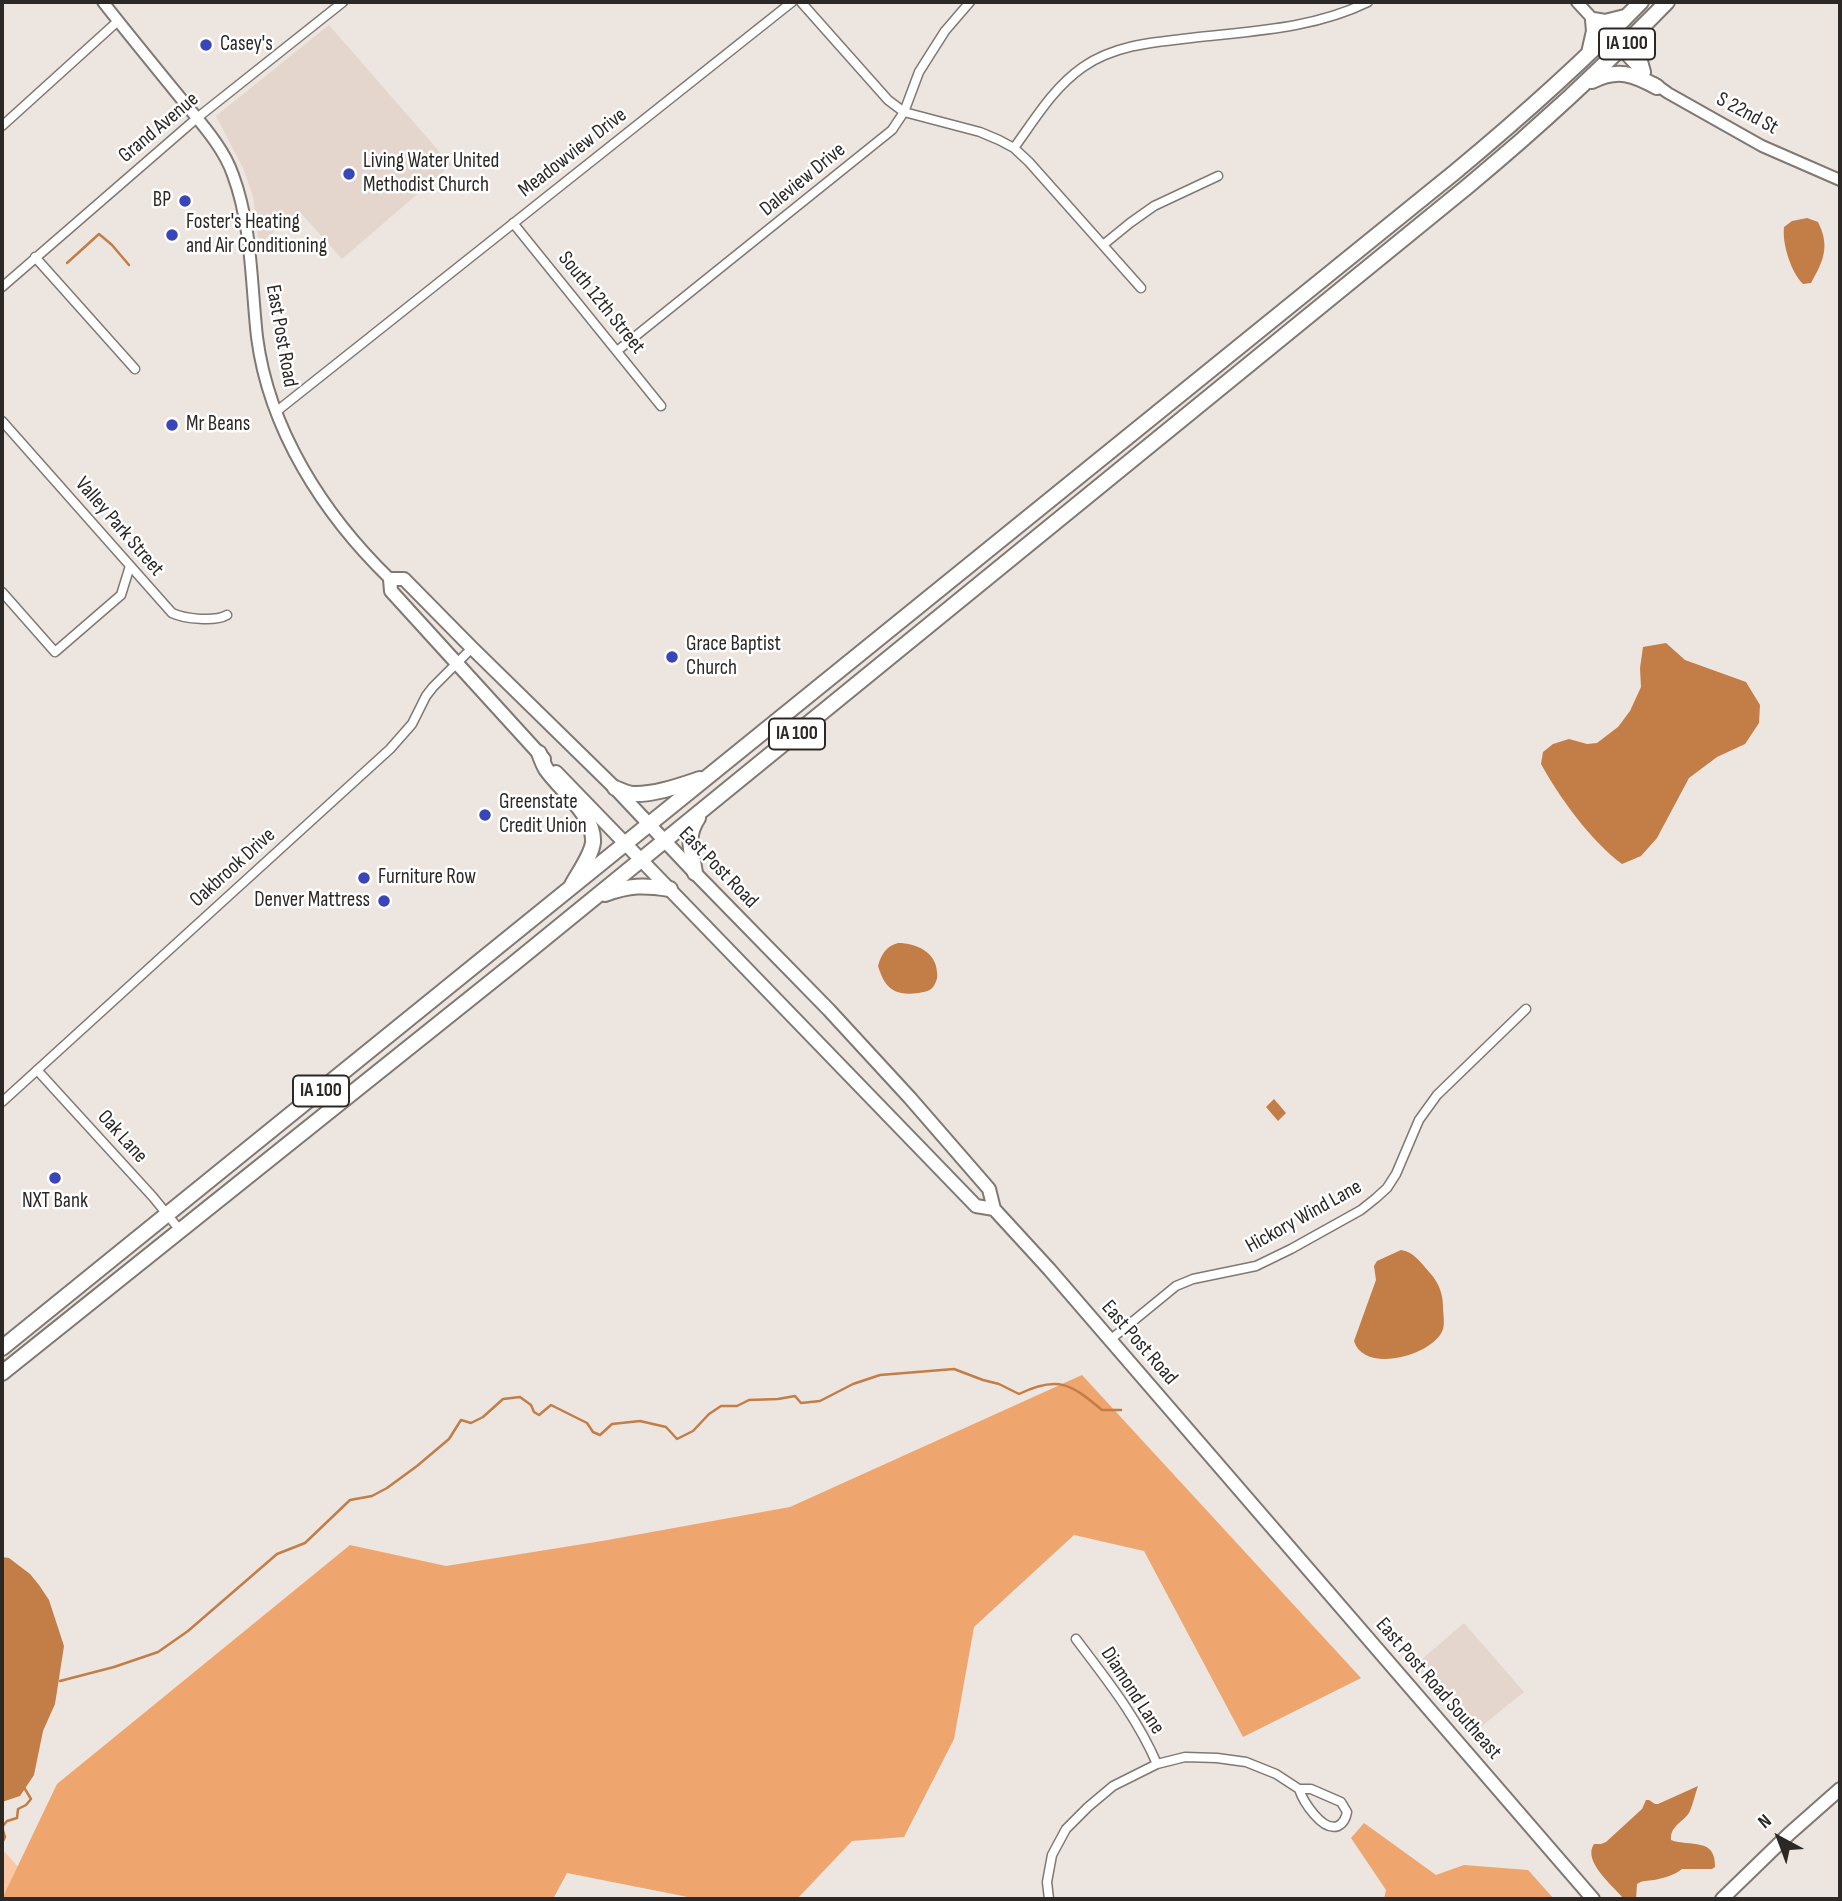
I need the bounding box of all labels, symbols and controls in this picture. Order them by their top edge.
road number: IA 100 [1599,28,1655,60]
place label: Casey's [220,32,273,58]
marker: Casey's [198,37,214,53]
street label: Grand Avenue [114,87,204,169]
street label: S 22nd St [1712,87,1782,141]
street label: Meadowview Drive [514,103,632,203]
street label: Daleview Drive [755,138,851,222]
place label: Living Water United Methodist Church [363,149,499,199]
marker: Living Water United Methodist Church [341,166,357,182]
place label: BP [153,188,171,214]
marker: BP [177,193,193,209]
place label: Foster's Heating and Air Conditioning [186,210,327,260]
marker: Foster's Heating and Air Conditioning [164,227,180,243]
street label: South 12th Street [552,247,650,359]
street label: East Post Road [260,283,302,389]
place label: Mr Beans [186,412,250,438]
marker: Mr Beans [164,417,180,433]
street label: Valley Park Street [69,472,169,582]
place label: Grace Baptist Church [686,632,781,682]
marker: Grace Baptist Church [664,649,680,665]
road number: IA 100 [769,719,825,750]
place label: Greenstate Credit Union [499,790,587,840]
marker: Greenstate Credit Union [477,807,493,823]
street label: East Post Road [673,822,763,914]
street label: Oakbrook Drive [185,823,281,913]
place label: Furniture Row [378,865,476,891]
marker: Furniture Row [356,870,372,886]
place label: Denver Mattress [254,888,370,914]
marker: Denver Mattress [376,893,392,909]
road number: IA 100 [293,1076,349,1106]
street label: Oak Lane [92,1105,152,1169]
marker: NXT Bank [47,1170,63,1186]
street label: Hickory Wind Lane [1241,1175,1367,1259]
place label: NXT Bank [22,1189,88,1215]
street label: East Post Road [1096,1296,1182,1390]
street label: East Post Road Southeast [1370,1613,1506,1765]
street label: Diamond Lane [1095,1643,1169,1739]
north arrow [1744,1803,1814,1873]
text: N [1754,1810,1776,1834]

